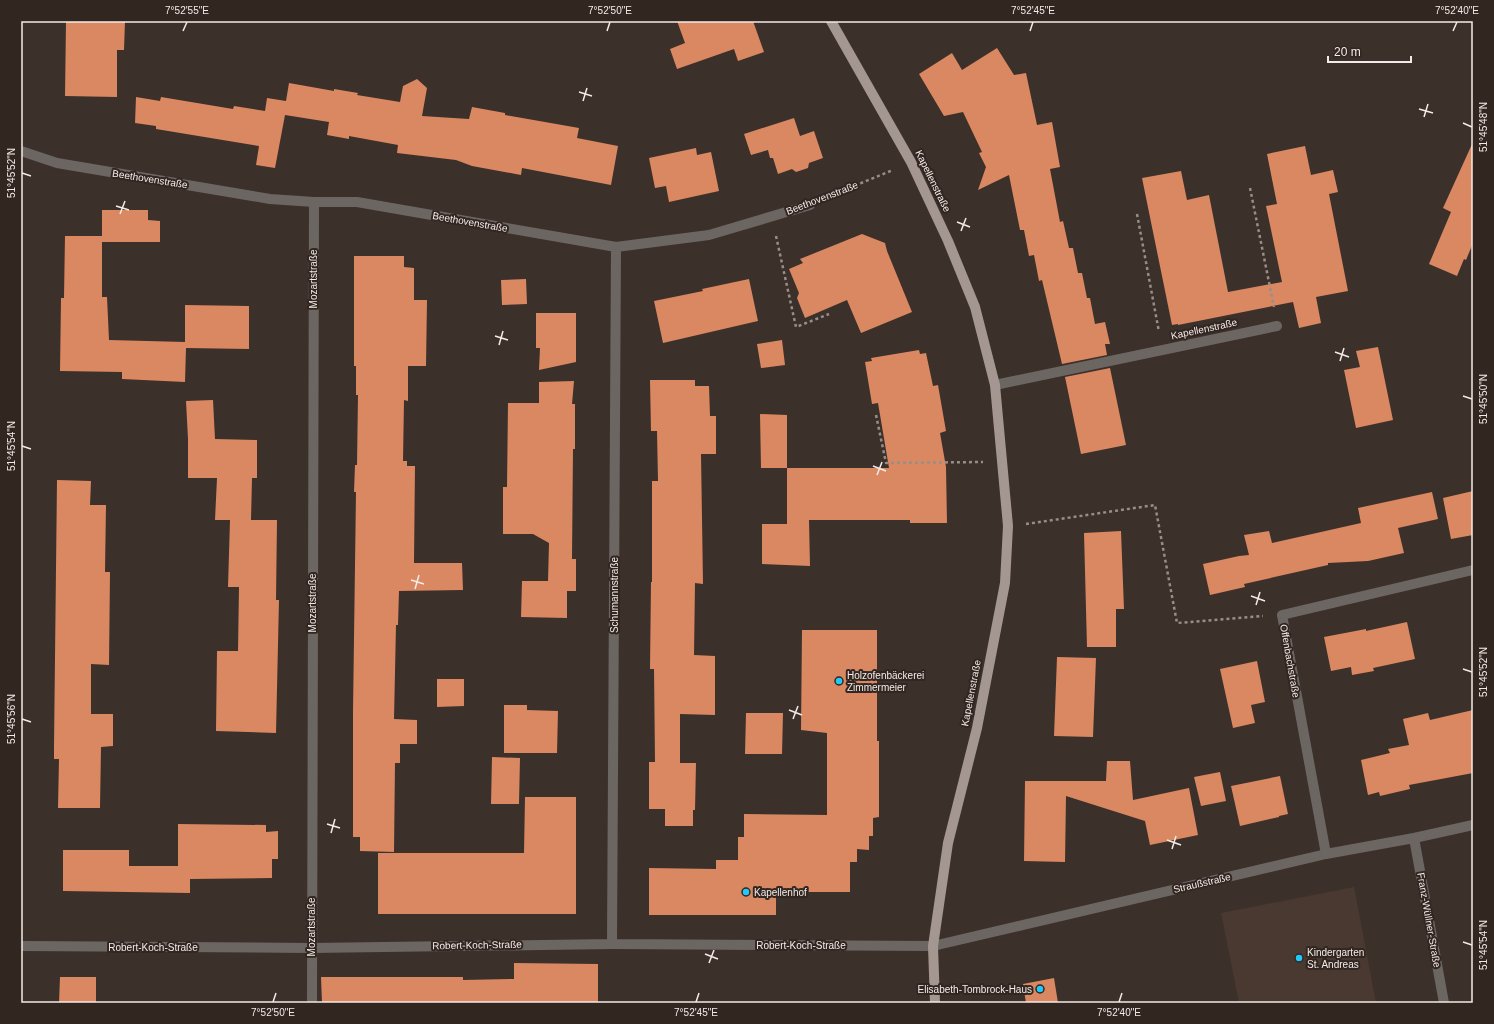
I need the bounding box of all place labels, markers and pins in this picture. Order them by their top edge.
place label: Holzofenbäckerei Zimmermeier [847,670,924,693]
marker: Holzofenbäckerei Zimmermeier [834,676,844,686]
marker: Kapellenhof [741,887,751,897]
place label: Kapellenhof [754,887,807,898]
place label: Kindergarten St. Andreas [1307,947,1364,970]
marker: Kindergarten St. Andreas [1294,953,1304,963]
place label: Elisabeth-Tombrock-Haus [918,984,1032,995]
marker: Elisabeth-Tombrock-Haus [1035,984,1045,994]

